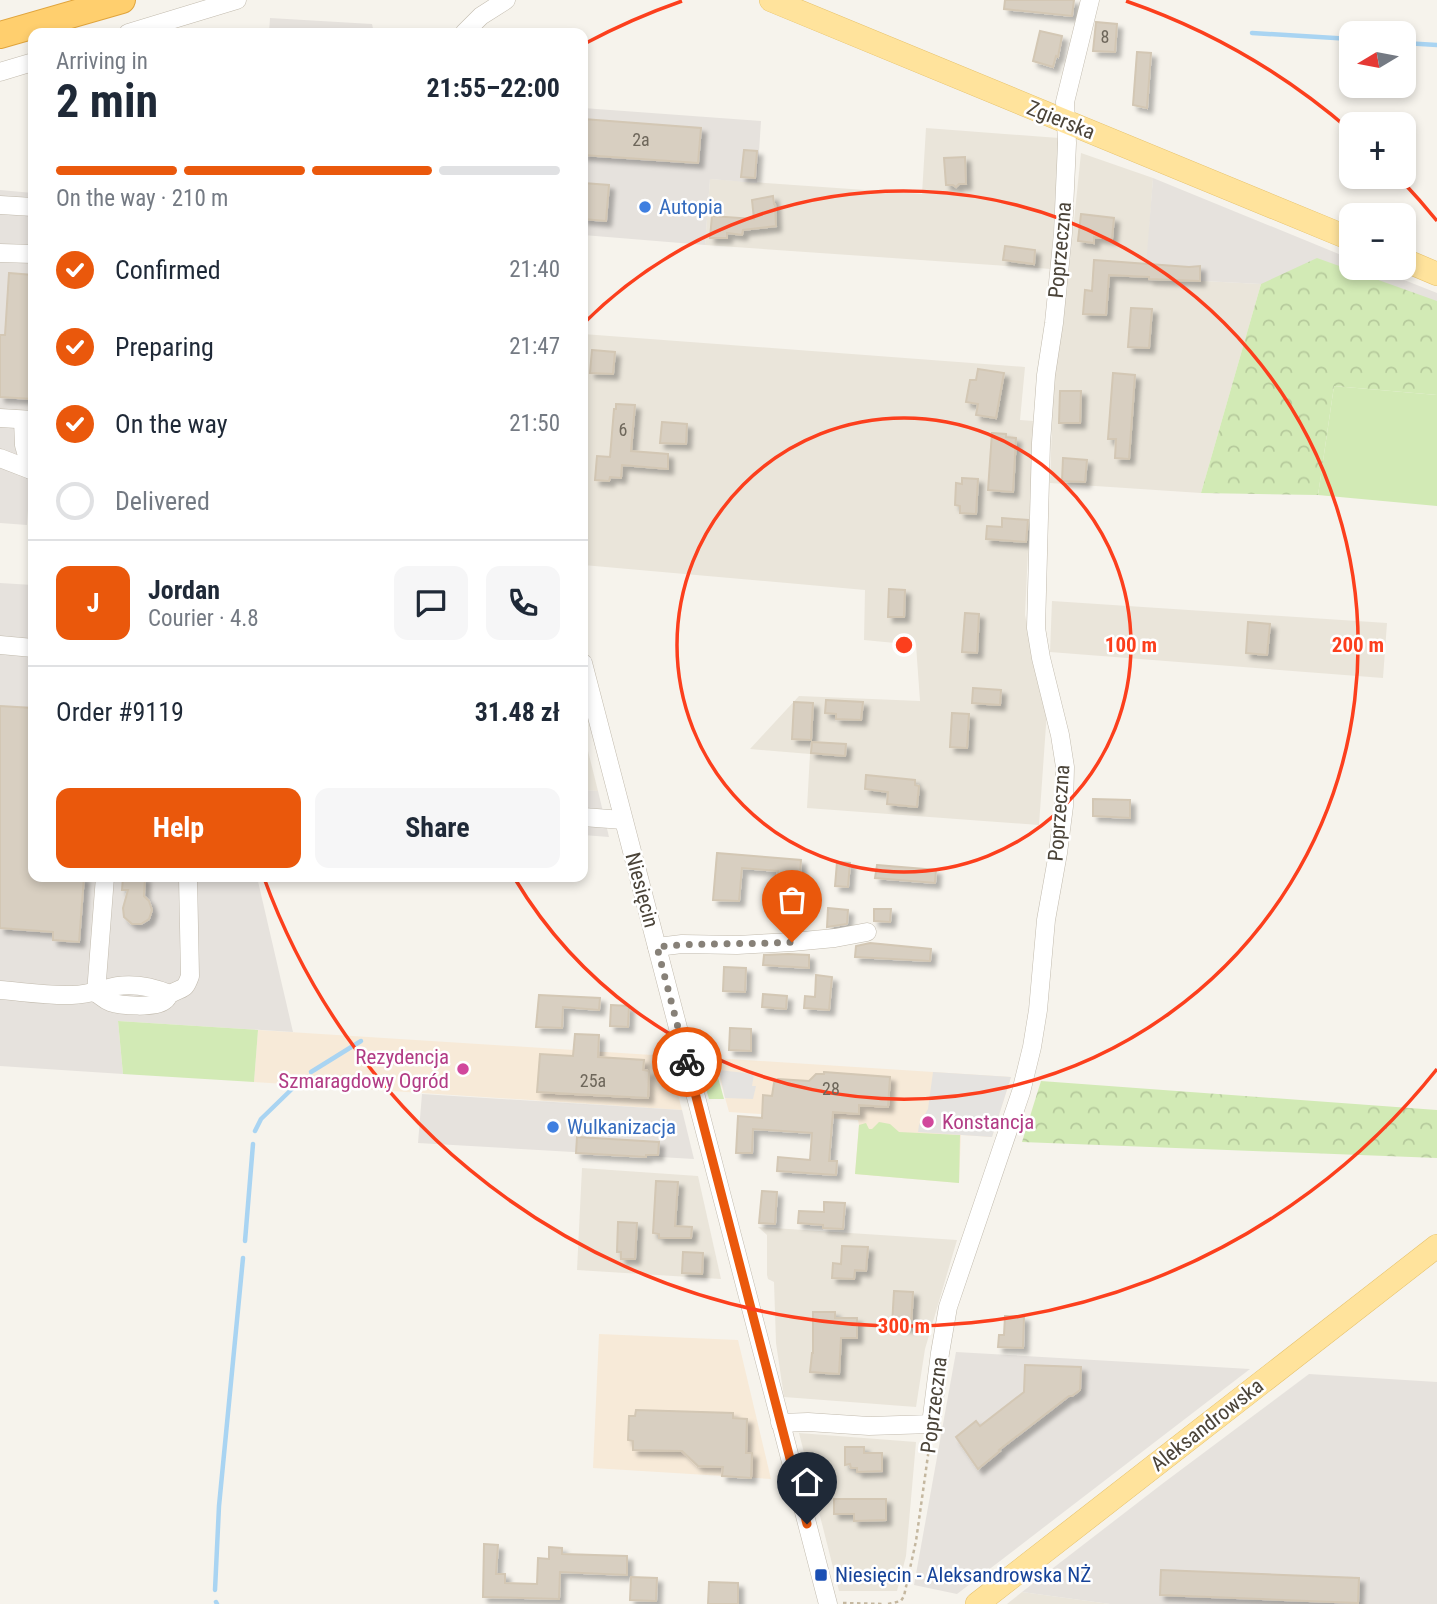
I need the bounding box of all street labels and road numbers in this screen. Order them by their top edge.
street label: Zgierska [1023,96,1099,144]
street label: Poprzeczna [1044,201,1076,299]
street label: Poprzeczna [1044,764,1074,862]
street label: Niesięcin [620,850,664,930]
street label: Poprzeczna [916,1355,952,1455]
street label: Aleksandrowska [1146,1374,1268,1476]

